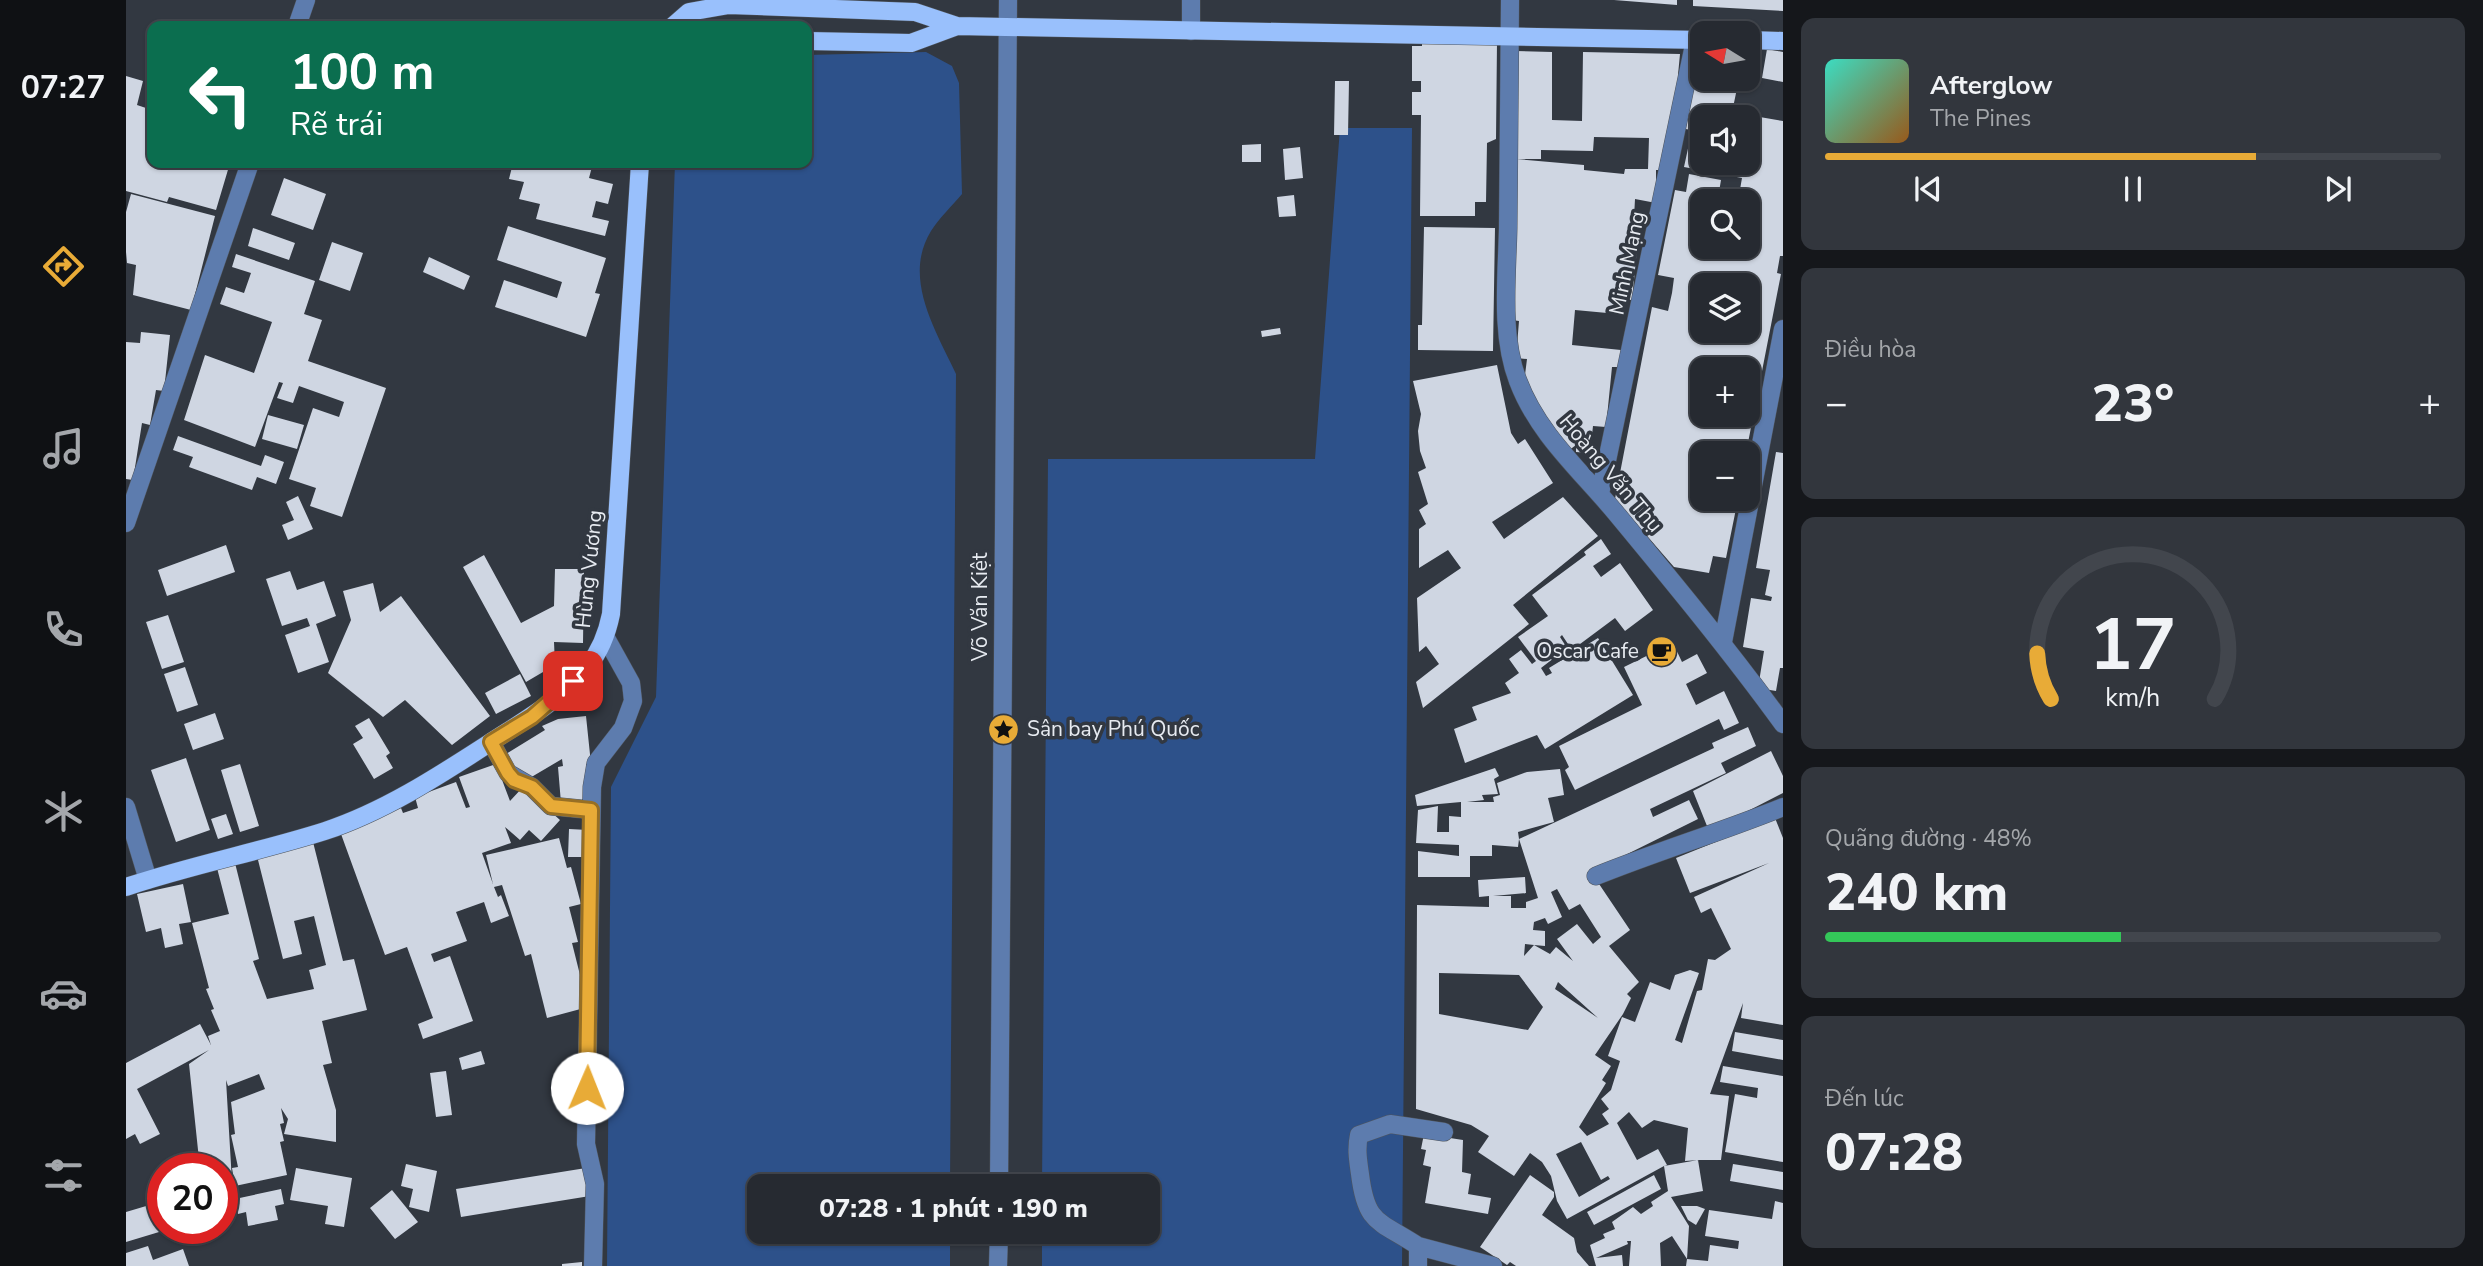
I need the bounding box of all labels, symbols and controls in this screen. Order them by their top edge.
north arrow [1690,21,1760,91]
map controls [1690,21,1760,511]
text: 100 m [290,39,434,106]
icon: left [175,49,266,140]
text: 07:27 [21,66,105,109]
text: Afterglow [1930,68,2053,103]
text: Rẽ trái [290,103,383,146]
text: The Pines [1930,103,2031,134]
button: sound [1690,105,1760,175]
icon: previous [1909,170,1947,208]
icon: pause [2114,170,2152,208]
icon: next [2319,170,2357,208]
button: search [1690,189,1760,259]
street label: Minh Mạng [1602,209,1652,317]
icon: directions [39,242,88,291]
button: layers [1690,273,1760,343]
text: Điều hòa [1825,334,1917,365]
button: + [1690,357,1760,427]
text: 23° [2092,368,2174,439]
text: − [1825,378,1848,429]
text: + [2418,378,2441,429]
street label: Hoàng Văn Thụ [1553,408,1669,538]
icon: music [39,424,88,473]
button: − [1690,441,1760,511]
street label: Hùng Vương [569,509,609,629]
street label: Võ Văn Kiệt [966,552,994,662]
text: 17 [2089,595,2177,695]
icon: phone [39,605,88,654]
cafe icon: Oscar Cafe [1645,634,1679,668]
place label: Oscar Cafe [1536,637,1639,665]
pin [543,651,603,711]
icon: arrive [554,662,592,700]
text: km/h [2105,681,2161,715]
place icon: Sân bay Phú Quốc [987,712,1021,746]
place label: Sân bay Phú Quốc [1027,715,1200,743]
icon: climate [39,787,88,836]
text: Quãng đường · 48% [1825,823,2032,854]
text: 240 km [1825,857,2008,928]
icon: car [39,969,88,1018]
position arrow [550,1051,624,1125]
text: Đến lúc [1825,1083,1904,1114]
text: 07:28 [1825,1117,1963,1188]
icon: filters [39,1151,88,1200]
speed limit sign: 20 [147,1153,238,1244]
text: 07:28 · 1 phút · 190 m [819,1191,1088,1226]

